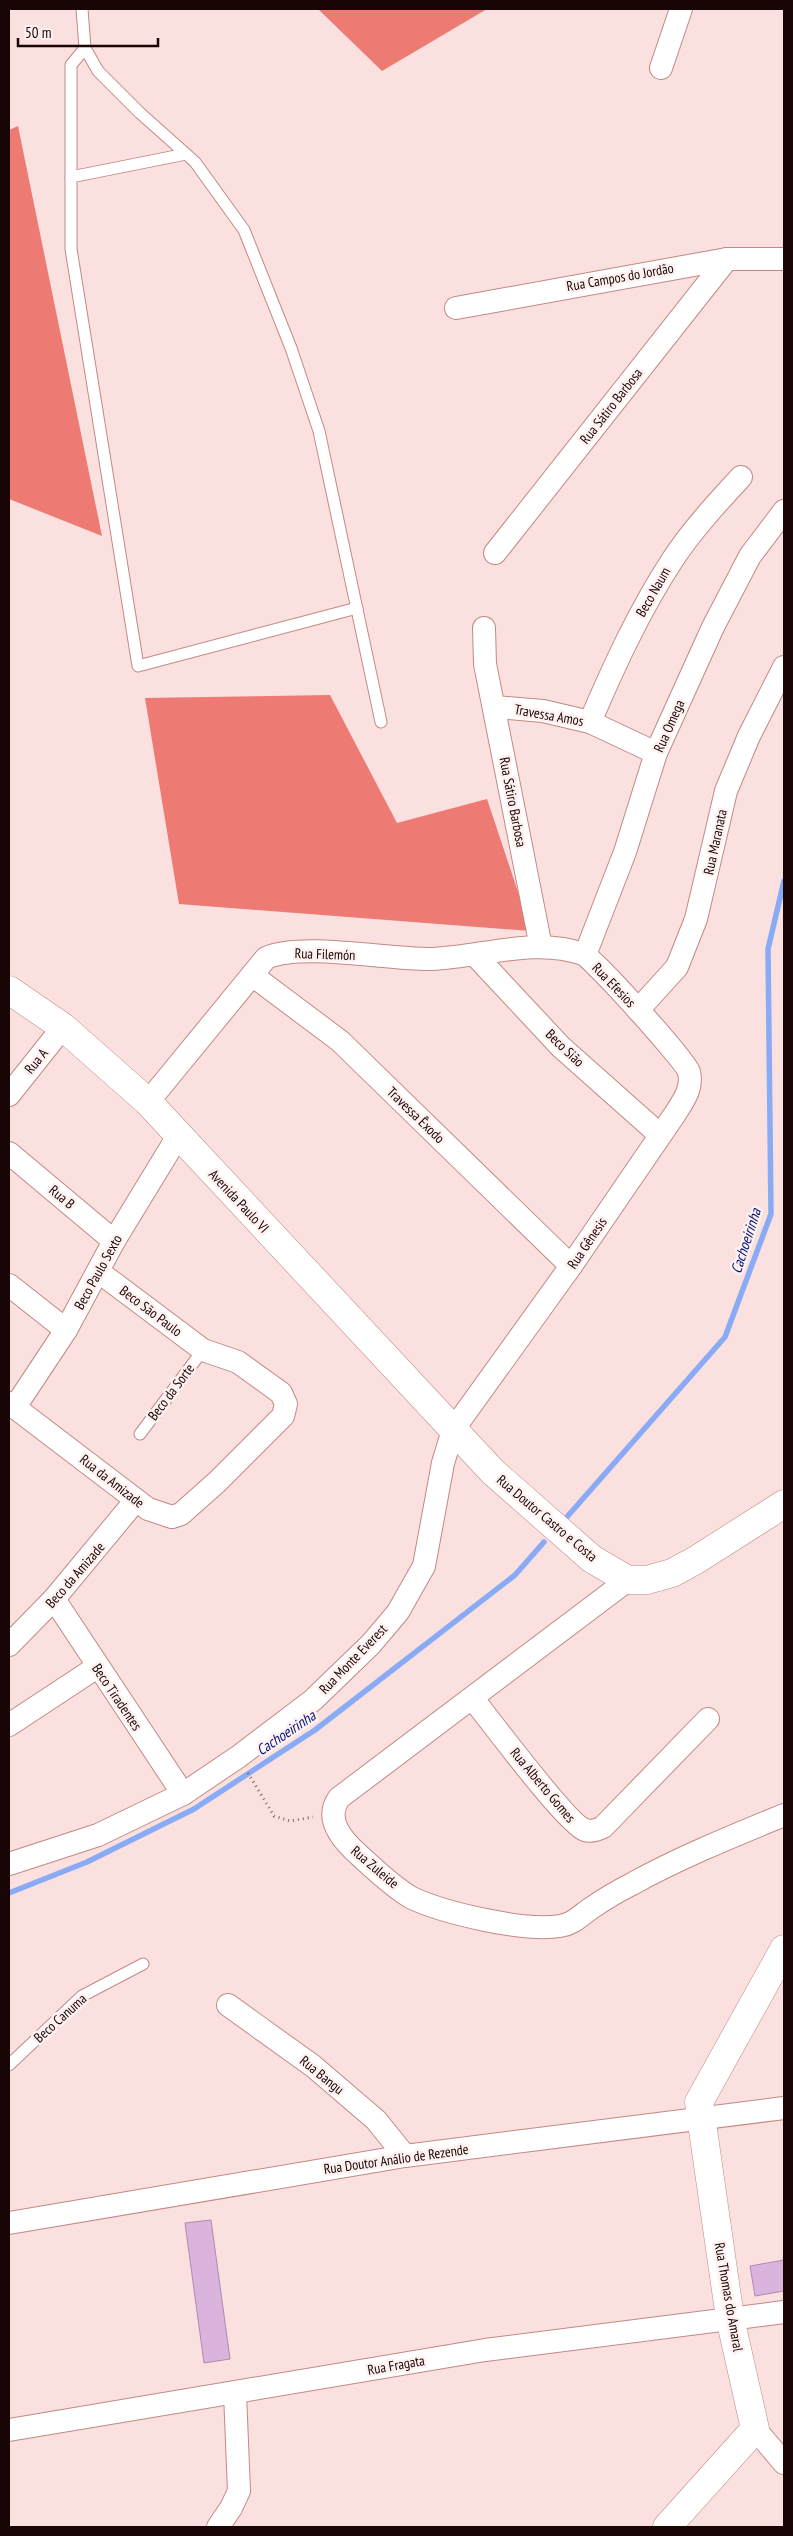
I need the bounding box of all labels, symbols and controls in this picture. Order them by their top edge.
scale bar [18,15,158,47]
text: 50 m [25,23,51,42]
street label: Rua Campos do Jordão [565,259,675,295]
street label: Rua Sátiro Barbosa [576,365,646,447]
street label: Beco Naum [632,564,674,620]
street label: Rua Omega [649,697,689,755]
street label: Travessa Amos [513,700,585,730]
street label: Rua Sátiro Barbosa [495,756,531,848]
street label: Rua Maranata [699,808,731,876]
street label: Rua Filemón [294,944,356,964]
street label: Rua Efesios [588,959,640,1011]
street label: Beco Sião [542,1025,588,1071]
street label: Rua A [20,1044,52,1077]
street label: Travessa Êxodo [383,1083,449,1147]
street label: Avenida Paulo VI [205,1165,273,1237]
street label: Rua B [46,1181,78,1213]
water label: Cachoeirinha [726,1205,765,1276]
street label: Rua Gênesis [563,1214,611,1272]
street label: Beco Paulo Sexto [70,1231,126,1313]
street label: Beco São Paulo [116,1282,186,1340]
street label: Beco da Sorte [144,1360,198,1424]
street label: Rua da Amizade [76,1450,148,1512]
street label: Rua Doutor Castro e Costa [493,1471,601,1565]
street label: Beco da Amizade [41,1538,109,1612]
street label: Rua Monte Everest [315,1620,391,1698]
street label: Beco Tiradentes [88,1660,146,1734]
water label: Cachoeirinha [253,1705,320,1759]
street label: Rua Alberto Gomes [506,1744,580,1826]
street label: Rua Zuleide [347,1842,403,1892]
street label: Beco Canuma [30,1990,90,2046]
street label: Rua Bangu [296,2052,348,2098]
street label: Rua Doutor Análio de Rezende [322,2140,470,2178]
street label: Rua Thomas do Amaral [711,2241,748,2354]
street label: Rua Fragata [366,2351,426,2379]

